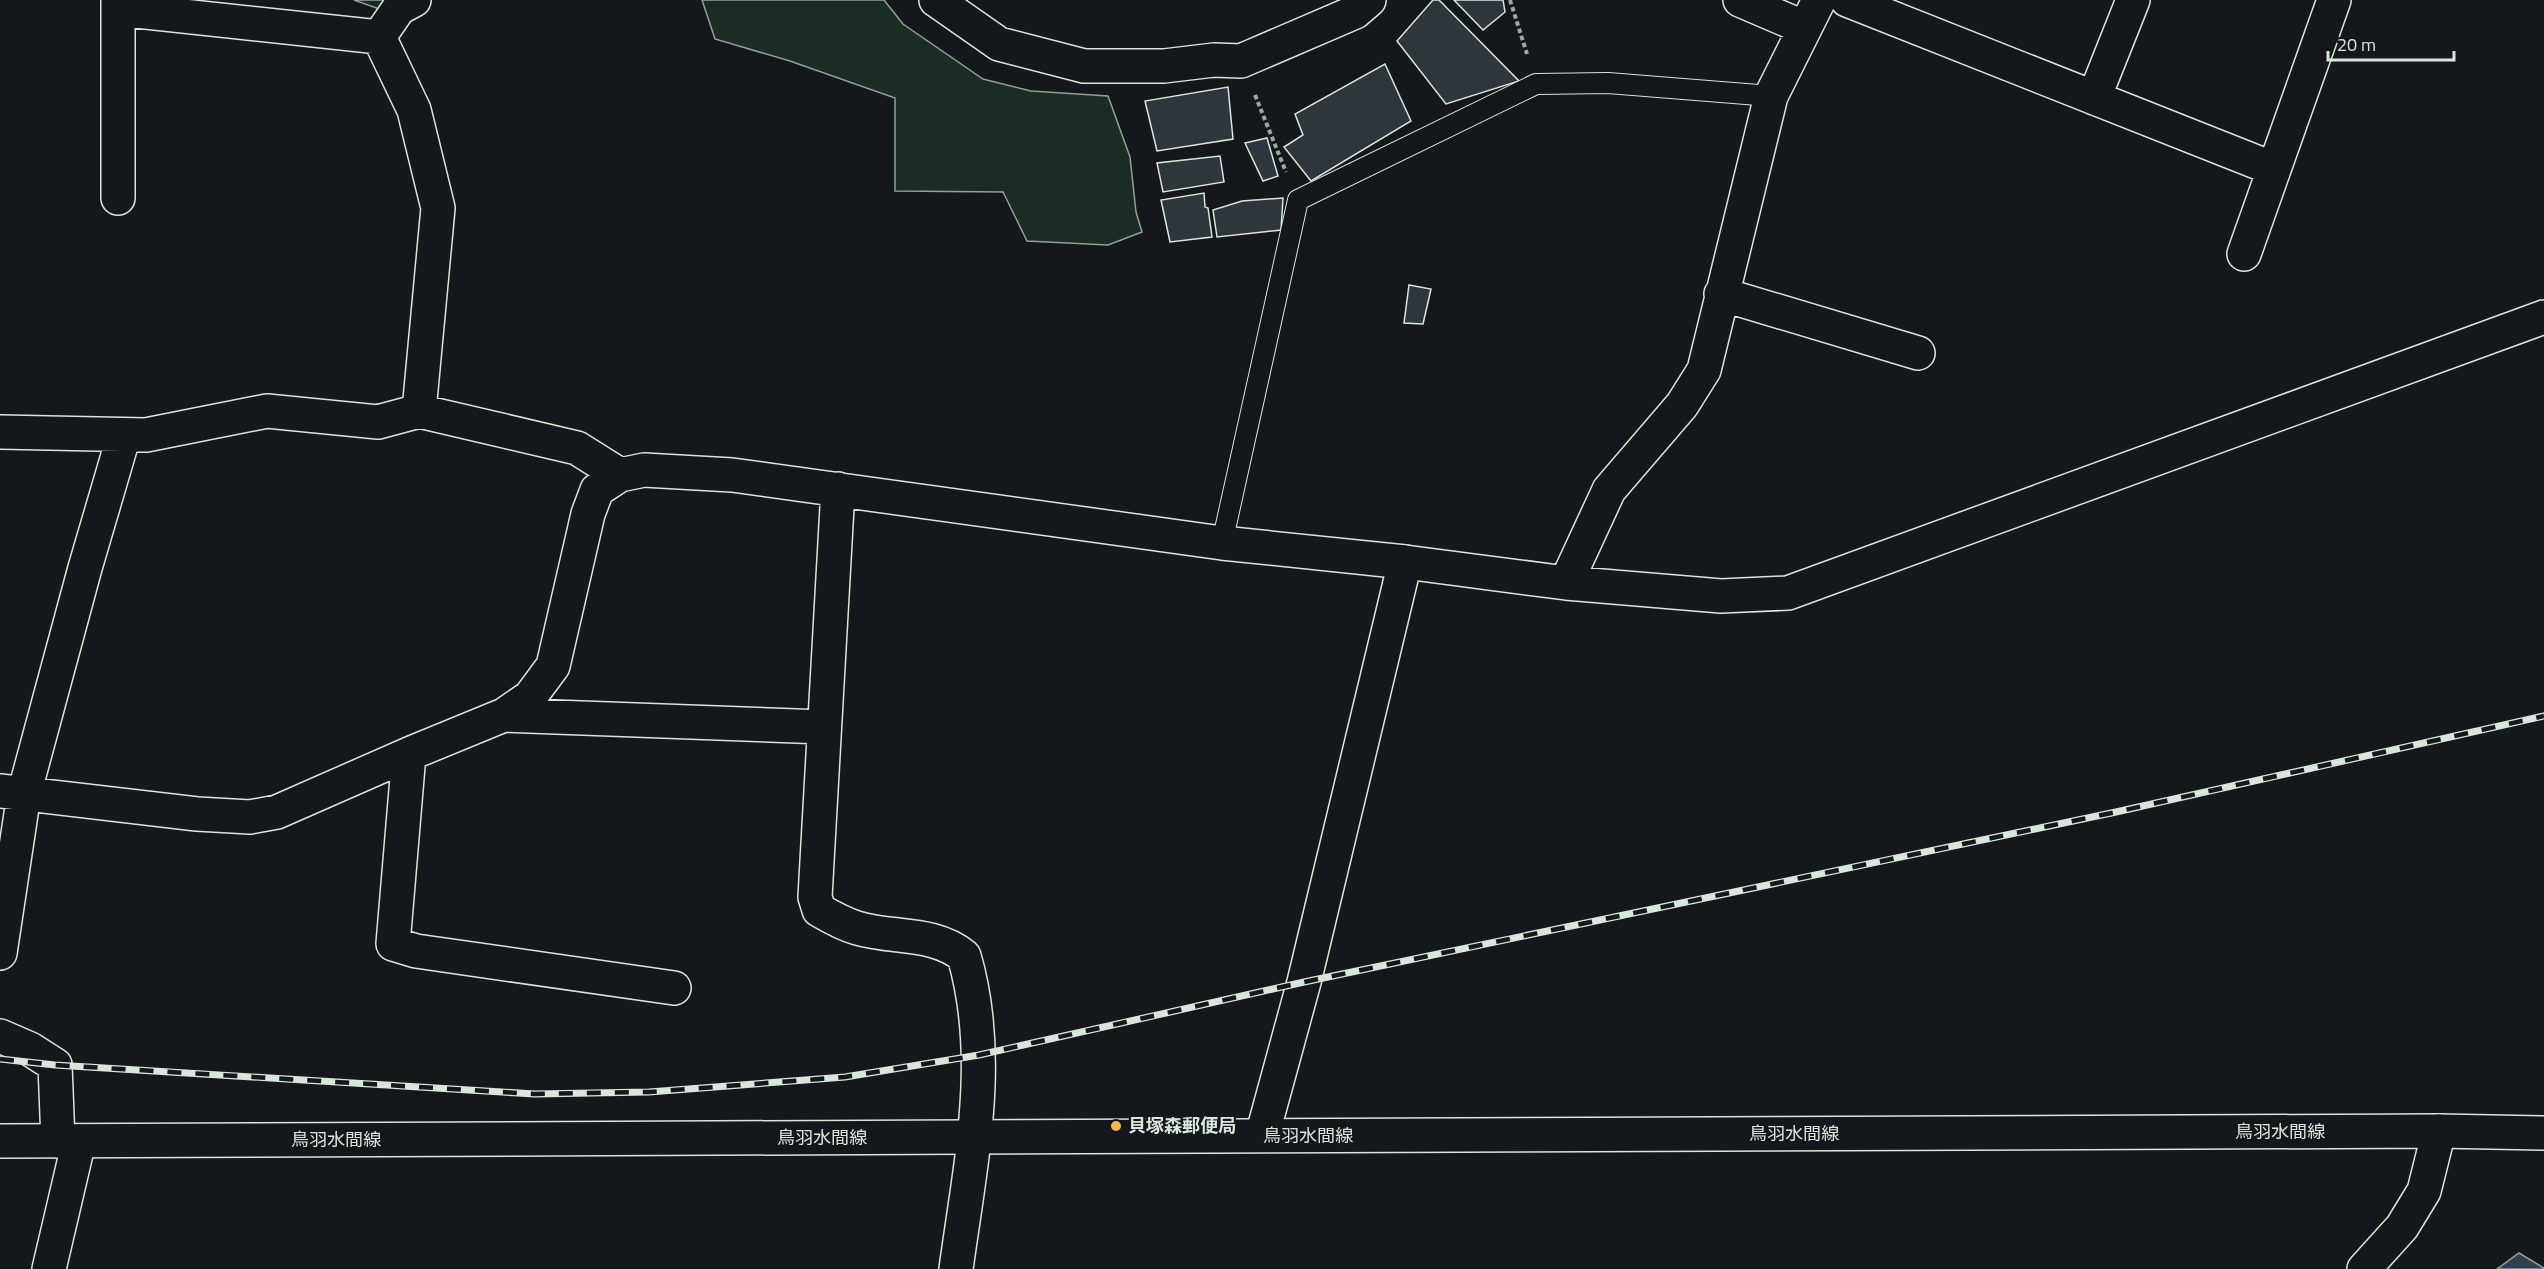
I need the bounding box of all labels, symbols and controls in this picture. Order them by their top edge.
scale bar [2328,24,2454,62]
text: 20 m [2337,31,2376,58]
place label: 貝塚森郵便局 [1128,1112,1236,1139]
street label: 鳥羽水間線 [2235,1118,2325,1145]
marker: 貝塚森郵便局 [1109,1119,1123,1133]
street label: 鳥羽水間線 [1749,1120,1839,1147]
street label: 鳥羽水間線 [1263,1122,1353,1149]
street label: 鳥羽水間線 [777,1124,867,1151]
street label: 鳥羽水間線 [291,1126,381,1153]

